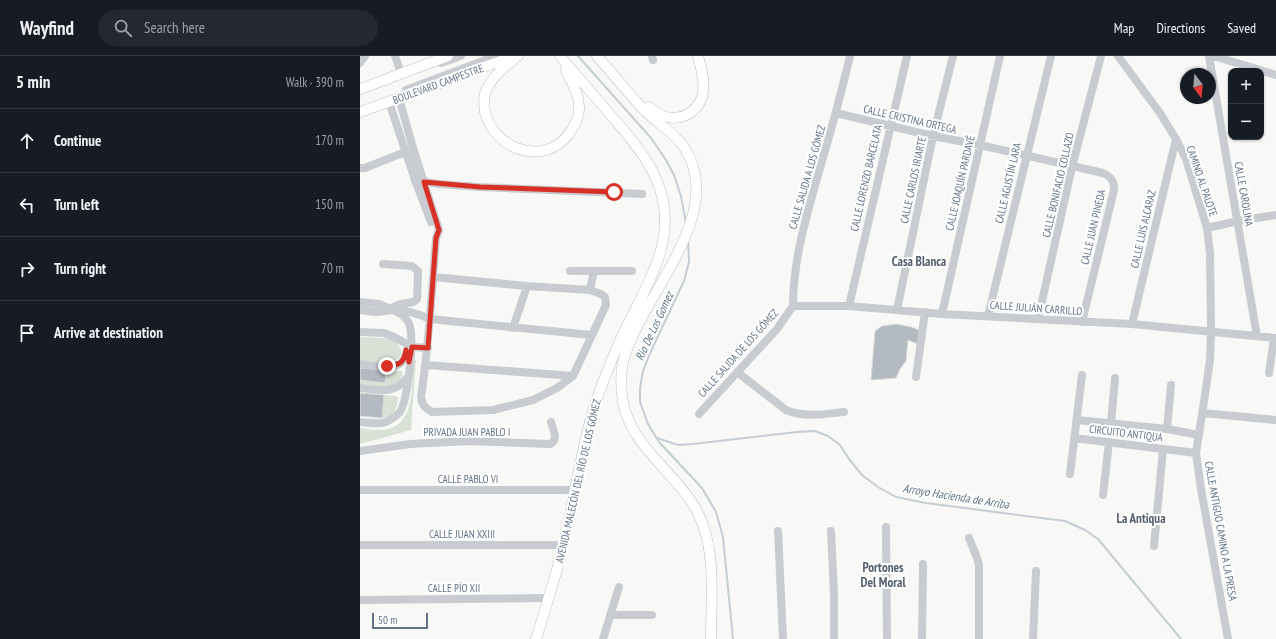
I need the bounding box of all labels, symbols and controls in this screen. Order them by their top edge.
search box [98,10,378,46]
text: Wayfind [20,16,74,40]
icon: search [112,17,134,39]
text: Search here [144,18,205,37]
text: Map [1114,19,1134,37]
text: Directions [1156,19,1205,37]
text: Saved [1227,19,1256,37]
street label: BOULEVARD CAMPESTRE [391,61,486,107]
north arrow [1180,68,1216,104]
map controls [1228,68,1264,140]
button: + [1228,68,1264,104]
text: 5 min [16,71,50,93]
text: Walk · 390 m [286,74,344,91]
street label: CALLE CRISTINA ORTEGA [862,101,959,137]
button: − [1228,104,1264,140]
street label: CALLE SALIDA A LOS GÓMEZ [785,123,829,231]
street label: CALLE LORENZO BARCELATA [847,123,885,233]
icon: ahead [16,130,38,152]
text: Continue [54,131,101,150]
street label: CALLE BONIFACIO COLLAZO [1039,131,1077,239]
text: 170 m [315,132,344,149]
street label: CALLE JOAQUÍN PARDAVÉ [942,134,978,232]
street label: CALLE CARLOS IRIARTE [897,135,929,225]
street label: CALLE AGUSTÍN LARA [992,140,1024,225]
street label: CAMINO AL PALOTE [1183,144,1221,219]
street label: CALLE CAROLINA [1231,161,1257,228]
route start [605,183,623,201]
street label: CALLE JUAN PINEDA [1078,187,1109,266]
street label: CALLE LUIS ALCARAZ [1127,188,1159,269]
icon: left [16,194,38,216]
text: Turn left [54,195,99,214]
text: 150 m [315,196,344,213]
district label: Casa Blanca [892,253,946,270]
icon: right [16,258,38,280]
text: Turn right [54,259,106,278]
text: 70 m [321,260,344,277]
water label: Rio De Los Gomez [632,288,677,363]
street label: CALLE JULIÁN CARRILLO [989,298,1083,318]
street label: CALLE SALIDA DE LOS GÓMEZ [695,306,781,400]
icon: arrive [16,322,38,344]
text: Arrive at destination [54,323,163,342]
route end [378,357,396,375]
street label: AVENIDA MALECÓN DEL RÍO DE LOS GÓMEZ [552,398,604,564]
street label: CIRCUITO ANTIQUA [1088,422,1164,445]
street label: PRIVADA JUAN PABLO I [424,425,510,439]
street label: CALLE ANTIGUO CAMINO A LA PRESA [1202,460,1240,603]
street label: CALLE PABLO VI [438,472,498,486]
water label: Arroyo Hacienda de Arriba [902,480,1012,512]
district label: La Antiqua [1116,510,1166,527]
street label: CALLE JUAN XXIII [429,527,495,541]
district label: Portones Del Moral [860,559,906,591]
street label: CALLE PÍO XII [428,581,480,595]
scale bar [372,611,428,630]
text: 50 m [378,613,397,627]

